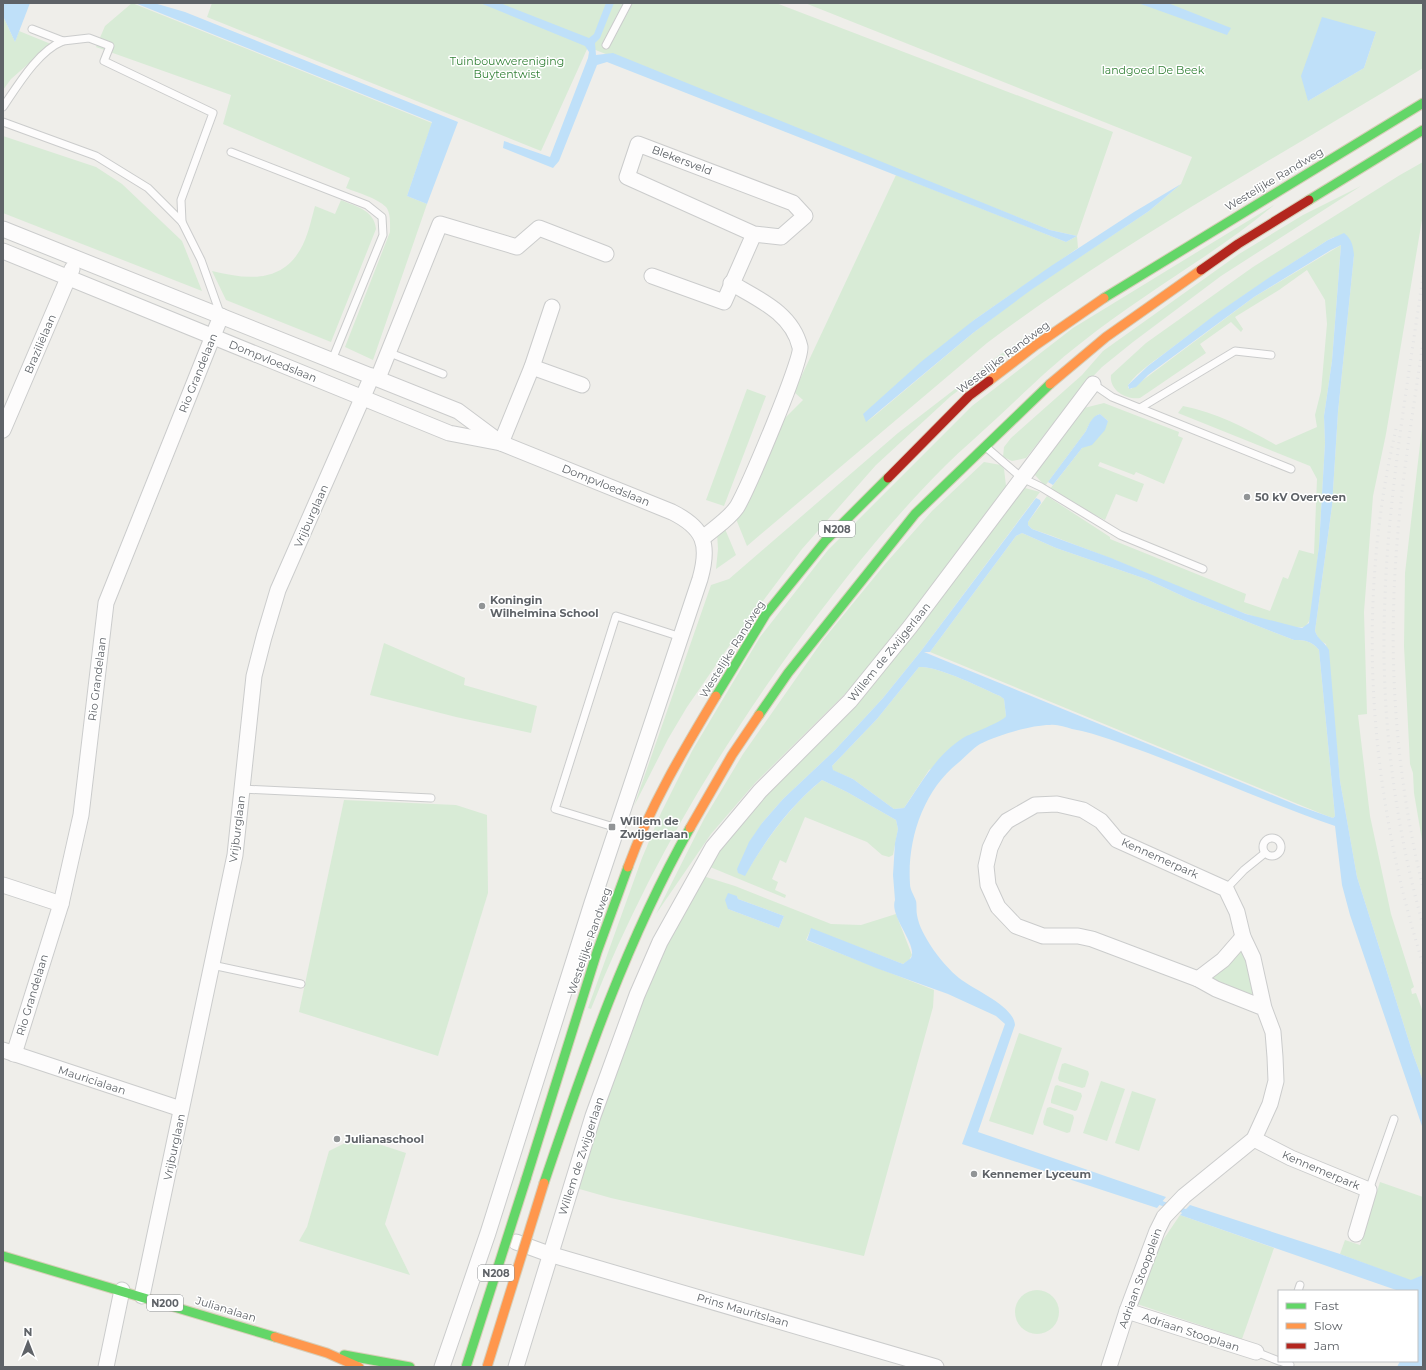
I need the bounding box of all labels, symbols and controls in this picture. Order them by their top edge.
park label: Tuinbouwvereniging Buytentwist [450,54,564,81]
park label: landgoed De Beek [1102,63,1205,77]
street label: Blekersveld [650,142,714,178]
street label: Westelijke Randweg [1222,144,1326,214]
street label: Braziliëlaan [21,312,59,376]
street label: Westelijke Randweg [954,318,1052,396]
street label: Rio Grandelaan [176,331,220,415]
street label: Dompvloedslaan [227,337,319,385]
street label: Dompvloedslaan [560,461,652,509]
street label: Vrijburglaan [291,482,331,550]
place label: 50 kV Overveen [1255,490,1346,504]
marker: 50 kV Overveen [1242,492,1252,502]
road number: N208 [819,521,855,537]
place label: Koningin Wilhelmina School [490,593,598,620]
street label: Westelijke Randweg [696,598,768,700]
street label: Willem de Zwijgerlaan [845,600,933,704]
marker: Koningin Wilhelmina School [477,601,487,611]
street label: Rio Grandelaan [85,636,109,722]
street label: Vrijburglaan [226,795,248,863]
place label: Willem de Zwijgerlaan [620,814,688,841]
marker: Willem de Zwijgerlaan [607,822,617,832]
street label: Kennemerpark [1119,835,1201,881]
street label: Westelijke Randweg [564,886,614,996]
street label: Rio Grandelaan [13,953,51,1037]
street label: Mauricialaan [56,1062,128,1098]
street label: Willem de Zwijgerlaan [555,1095,607,1217]
street label: Vrijburglaan [160,1112,188,1182]
place label: Julianaschool [344,1132,424,1146]
marker: Julianaschool [332,1134,342,1144]
street label: Kennemerpark [1280,1147,1362,1193]
place label: Kennemer Lyceum [982,1167,1091,1181]
marker: Kennemer Lyceum [969,1169,979,1179]
street label: Adriaan Stoopplein [1115,1226,1165,1330]
road number: N208 [478,1265,514,1281]
street label: Prins Mauritslaan [695,1290,791,1330]
legend [1278,1290,1418,1362]
street label: Julianalaan [193,1293,258,1325]
road number: N200 [147,1295,183,1311]
text: Fast [1314,1298,1339,1313]
street label: Adriaan Stooplaan [1141,1310,1241,1354]
text: Slow [1314,1318,1343,1333]
north arrow [8,1322,48,1362]
text: N [24,1325,32,1339]
text: Jam [1313,1338,1340,1353]

